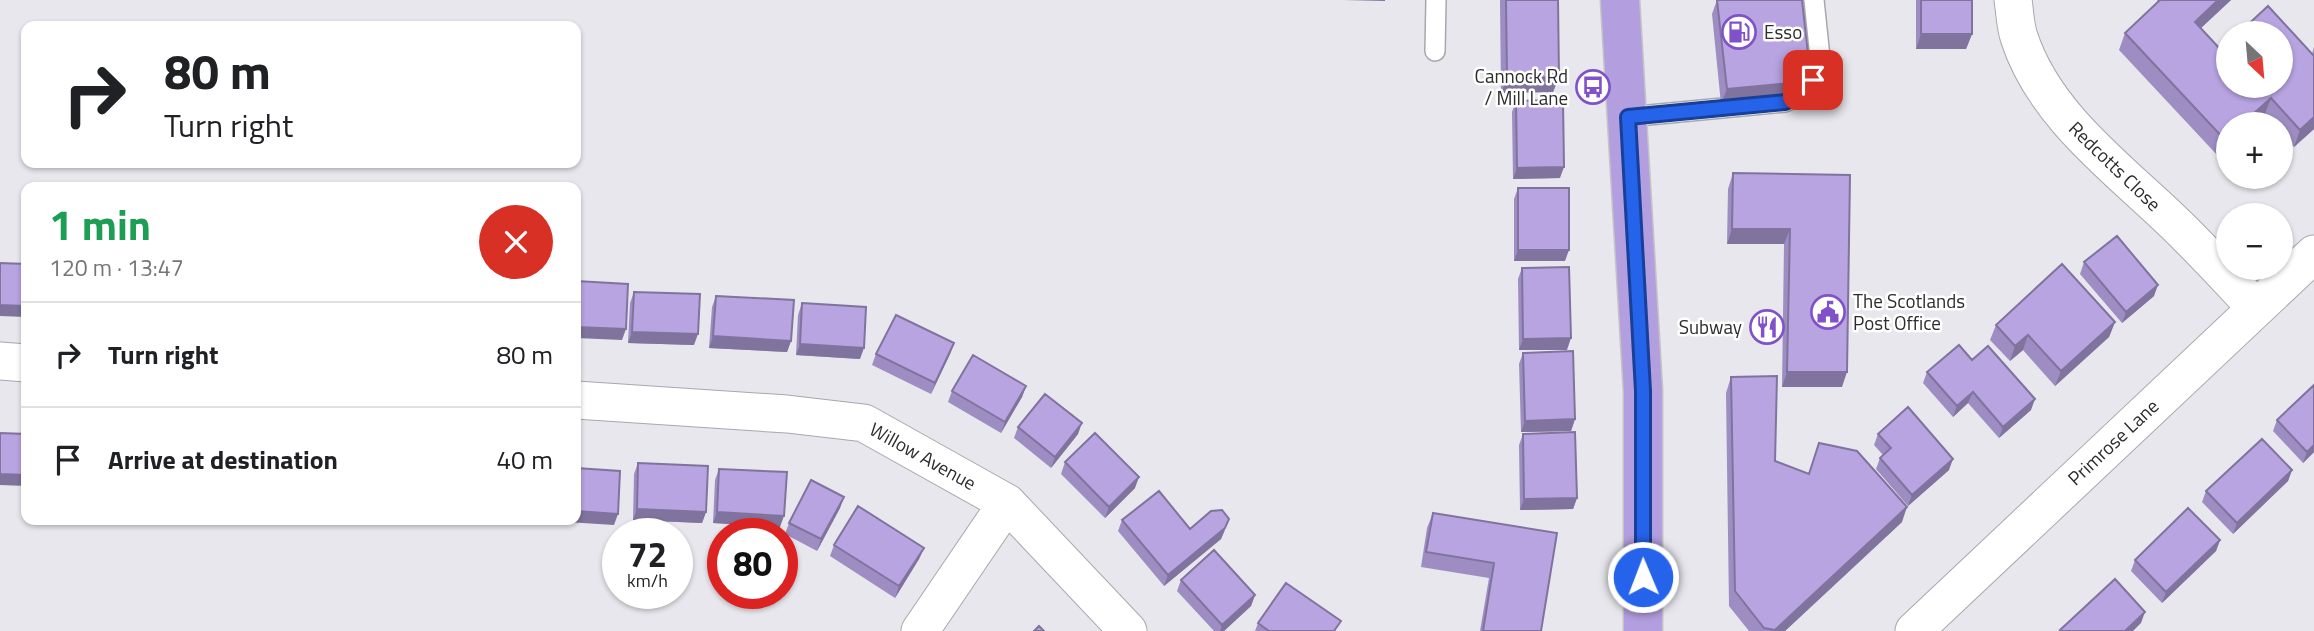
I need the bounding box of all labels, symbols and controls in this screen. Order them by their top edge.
fuel station icon: Esso [1720,13,1758,51]
place label: Esso [1764,17,1802,46]
north arrow [2216,21,2292,98]
map controls [2216,21,2293,280]
text: 80 m [164,33,271,108]
icon: right [49,49,140,140]
pin [1783,50,1843,110]
place label: Cannock Rd / Mill Lane [1475,61,1568,112]
icon: arrive [1794,61,1832,99]
bus stop icon: Cannock Rd / Mill Lane [1574,68,1612,106]
text: Turn right [164,101,293,149]
button: + [2216,112,2293,189]
street label: Redcotts Close [2063,114,2168,217]
text: 1 min [49,192,151,256]
button: − [2216,203,2293,280]
button: close [479,205,553,279]
text: 120 m · 13:47 [49,250,184,285]
place label: The Scotlands Post Office [1853,286,1965,337]
public building icon: The Scotlands Post Office [1809,293,1847,331]
restaurant icon: Subway [1748,308,1786,346]
place label: Subway [1679,312,1742,341]
text: Turn right [108,335,219,374]
text: 80 m [496,335,553,374]
icon: right [49,336,87,374]
street label: Primrose Lane [2061,392,2165,492]
street label: Willow Avenue [865,414,982,497]
text: Arrive at destination [108,440,338,479]
text: 40 m [496,440,553,479]
icon: arrive [49,441,87,479]
speed limit sign: 80 [707,518,798,609]
text: 72 [628,527,667,581]
position arrow [1606,540,1680,614]
text: km/h [627,567,668,594]

